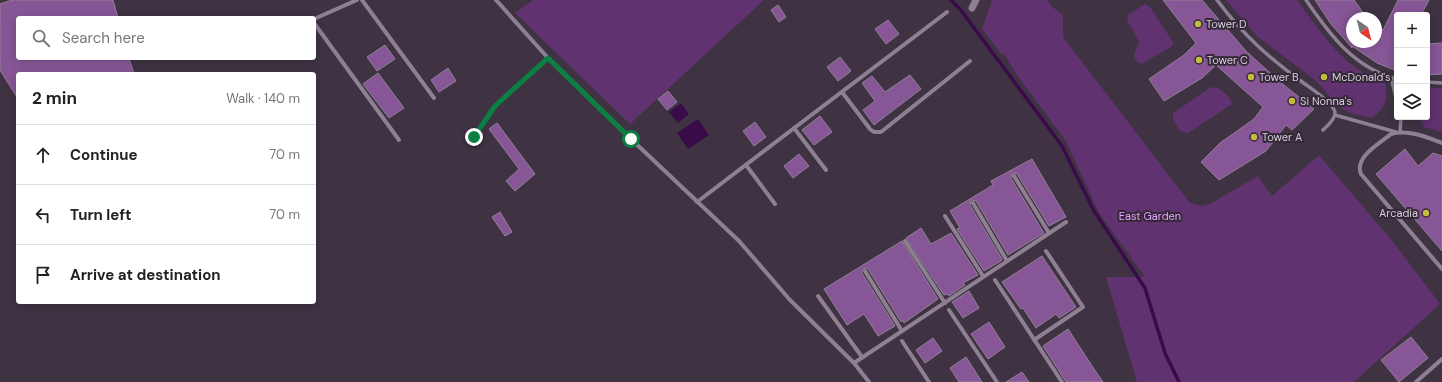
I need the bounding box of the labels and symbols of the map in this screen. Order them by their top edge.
north arrow [1346,12,1382,48]
place label: Tower D [1206,17,1247,31]
marker: Tower D [1193,19,1203,29]
place label: Tower C [1207,53,1248,67]
marker: Tower C [1194,55,1204,65]
place label: Tower B [1259,70,1299,84]
place label: McDonald's [1332,70,1391,84]
marker: Tower B [1246,72,1256,82]
marker: McDonald's [1319,72,1329,82]
place label: Si Nonna's [1300,94,1352,108]
marker: Si Nonna's [1287,96,1297,106]
route end [465,128,483,146]
route start [622,130,640,148]
place label: Tower A [1262,130,1302,144]
marker: Tower A [1249,132,1259,142]
place label: Arcadia [1379,206,1418,220]
marker: Arcadia [1421,208,1431,218]
park label: East Garden [1119,209,1181,223]

